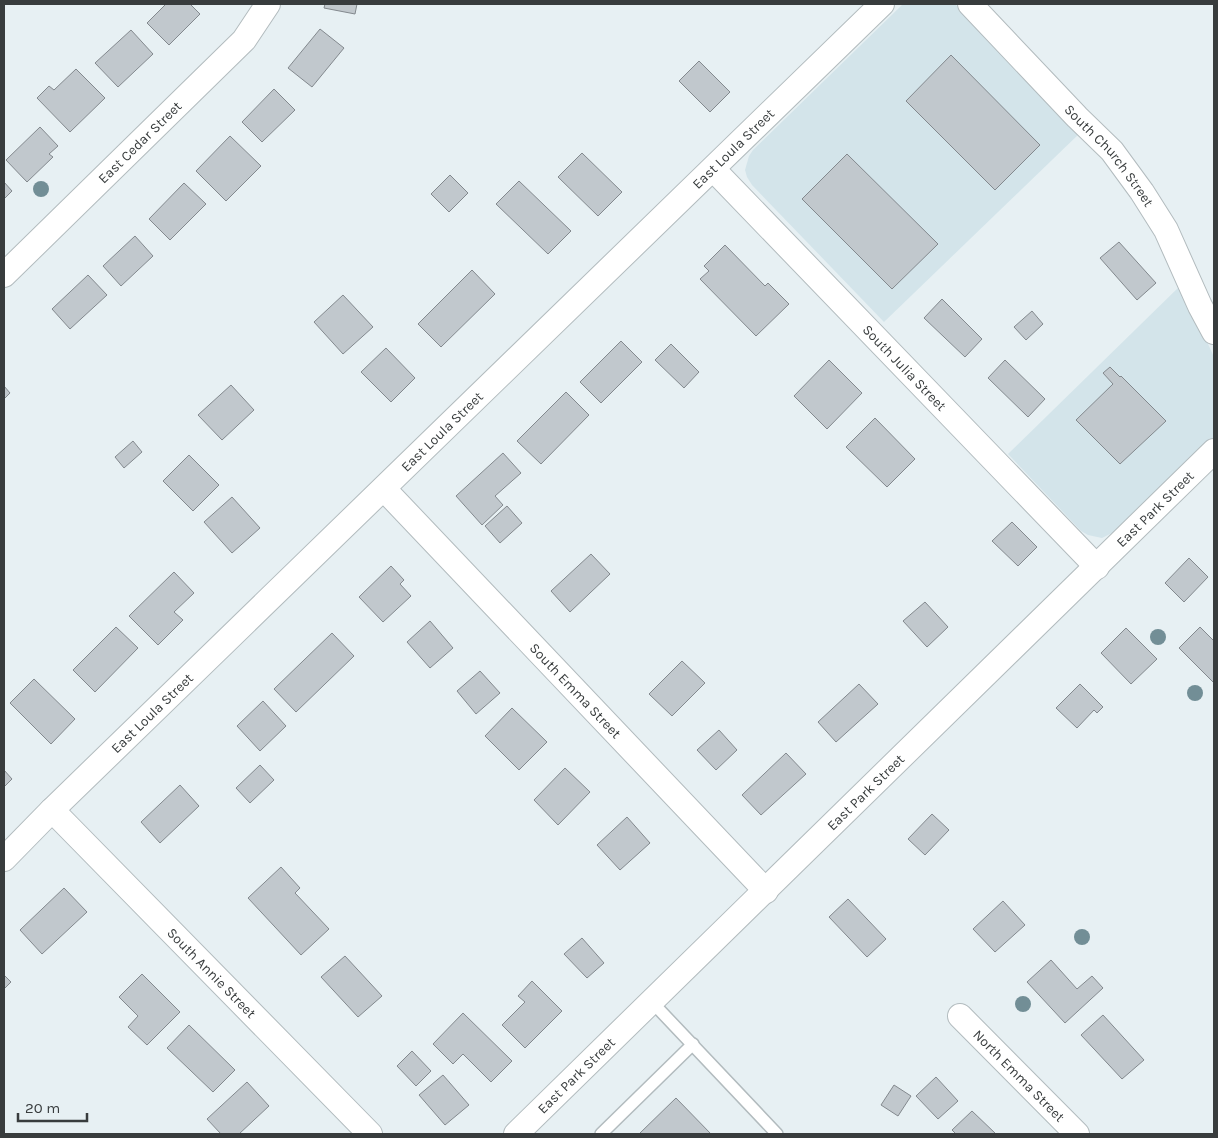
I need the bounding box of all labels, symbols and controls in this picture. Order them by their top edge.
street label: East Cedar Street [95,98,185,187]
street label: South Church Street [1061,101,1157,210]
street label: East Loula Street [689,105,778,193]
street label: South Julia Street [859,321,950,415]
street label: East Loula Street [398,388,487,475]
street label: East Park Street [1113,467,1198,551]
street label: South Emma Street [526,640,624,742]
street label: East Loula Street [108,670,197,757]
street label: East Park Street [824,751,908,834]
street label: South Annie Street [163,924,259,1022]
street label: North Emma Street [969,1026,1068,1126]
street label: East Park Street [534,1034,619,1117]
scale bar [18,1090,86,1122]
text: 20 m [25,1099,60,1117]

